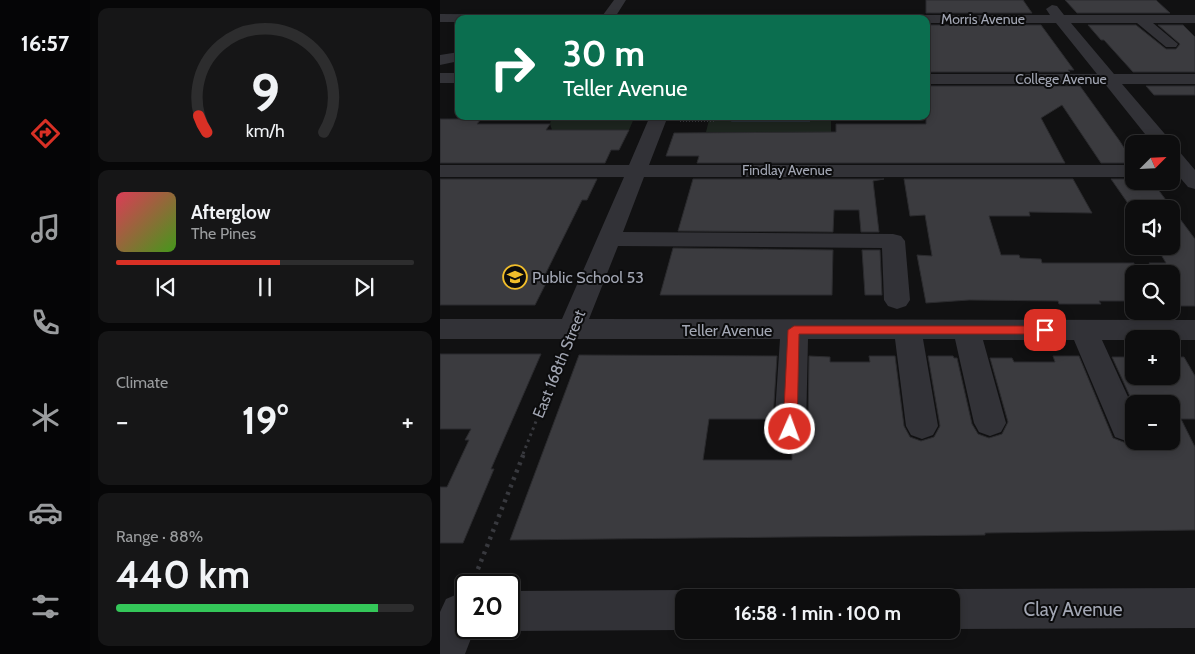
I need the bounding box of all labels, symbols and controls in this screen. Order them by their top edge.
street label: Morris Avenue [941,10,1025,28]
text: 16:57 [21,30,69,57]
text: 30 m [563,32,645,75]
icon: right [480,35,545,100]
text: 9 [250,61,280,124]
street label: College Avenue [1015,70,1107,88]
text: Teller Avenue [563,75,687,102]
icon: directions [28,116,63,151]
text: km/h [245,120,285,141]
north arrow [1125,135,1180,190]
map controls [1125,135,1180,450]
street label: Findlay Avenue [742,161,832,179]
button: sound [1125,200,1180,255]
text: Afterglow [191,201,271,224]
icon: music [28,211,63,246]
text: The Pines [191,224,256,243]
school or university icon: Public School 53 [502,264,528,290]
button: search [1125,265,1180,320]
place label: Public School 53 [532,268,644,287]
icon: previous [152,273,180,301]
icon: pause [251,273,279,301]
icon: next [350,273,378,301]
icon: phone [28,305,63,340]
street label: East 168th Street [529,307,590,421]
pin [1024,309,1066,351]
icon: arrive [1031,316,1059,344]
street label: Teller Avenue [682,321,772,340]
button: + [1125,330,1180,385]
text: Climate [116,373,168,392]
button: − [1125,395,1180,450]
text: 19° [242,397,288,444]
icon: climate [28,400,63,435]
position arrow [763,402,815,454]
text: − [116,404,128,438]
text: + [402,404,414,438]
icon: car [28,495,63,530]
text: Range · 88% [116,527,203,546]
text: 440 km [116,551,250,598]
speed limit sign: 20 [455,574,520,639]
icon: filters [28,589,63,624]
street label: Clay Avenue [1023,598,1123,621]
text: 16:58 · 1 min · 100 m [734,602,901,625]

